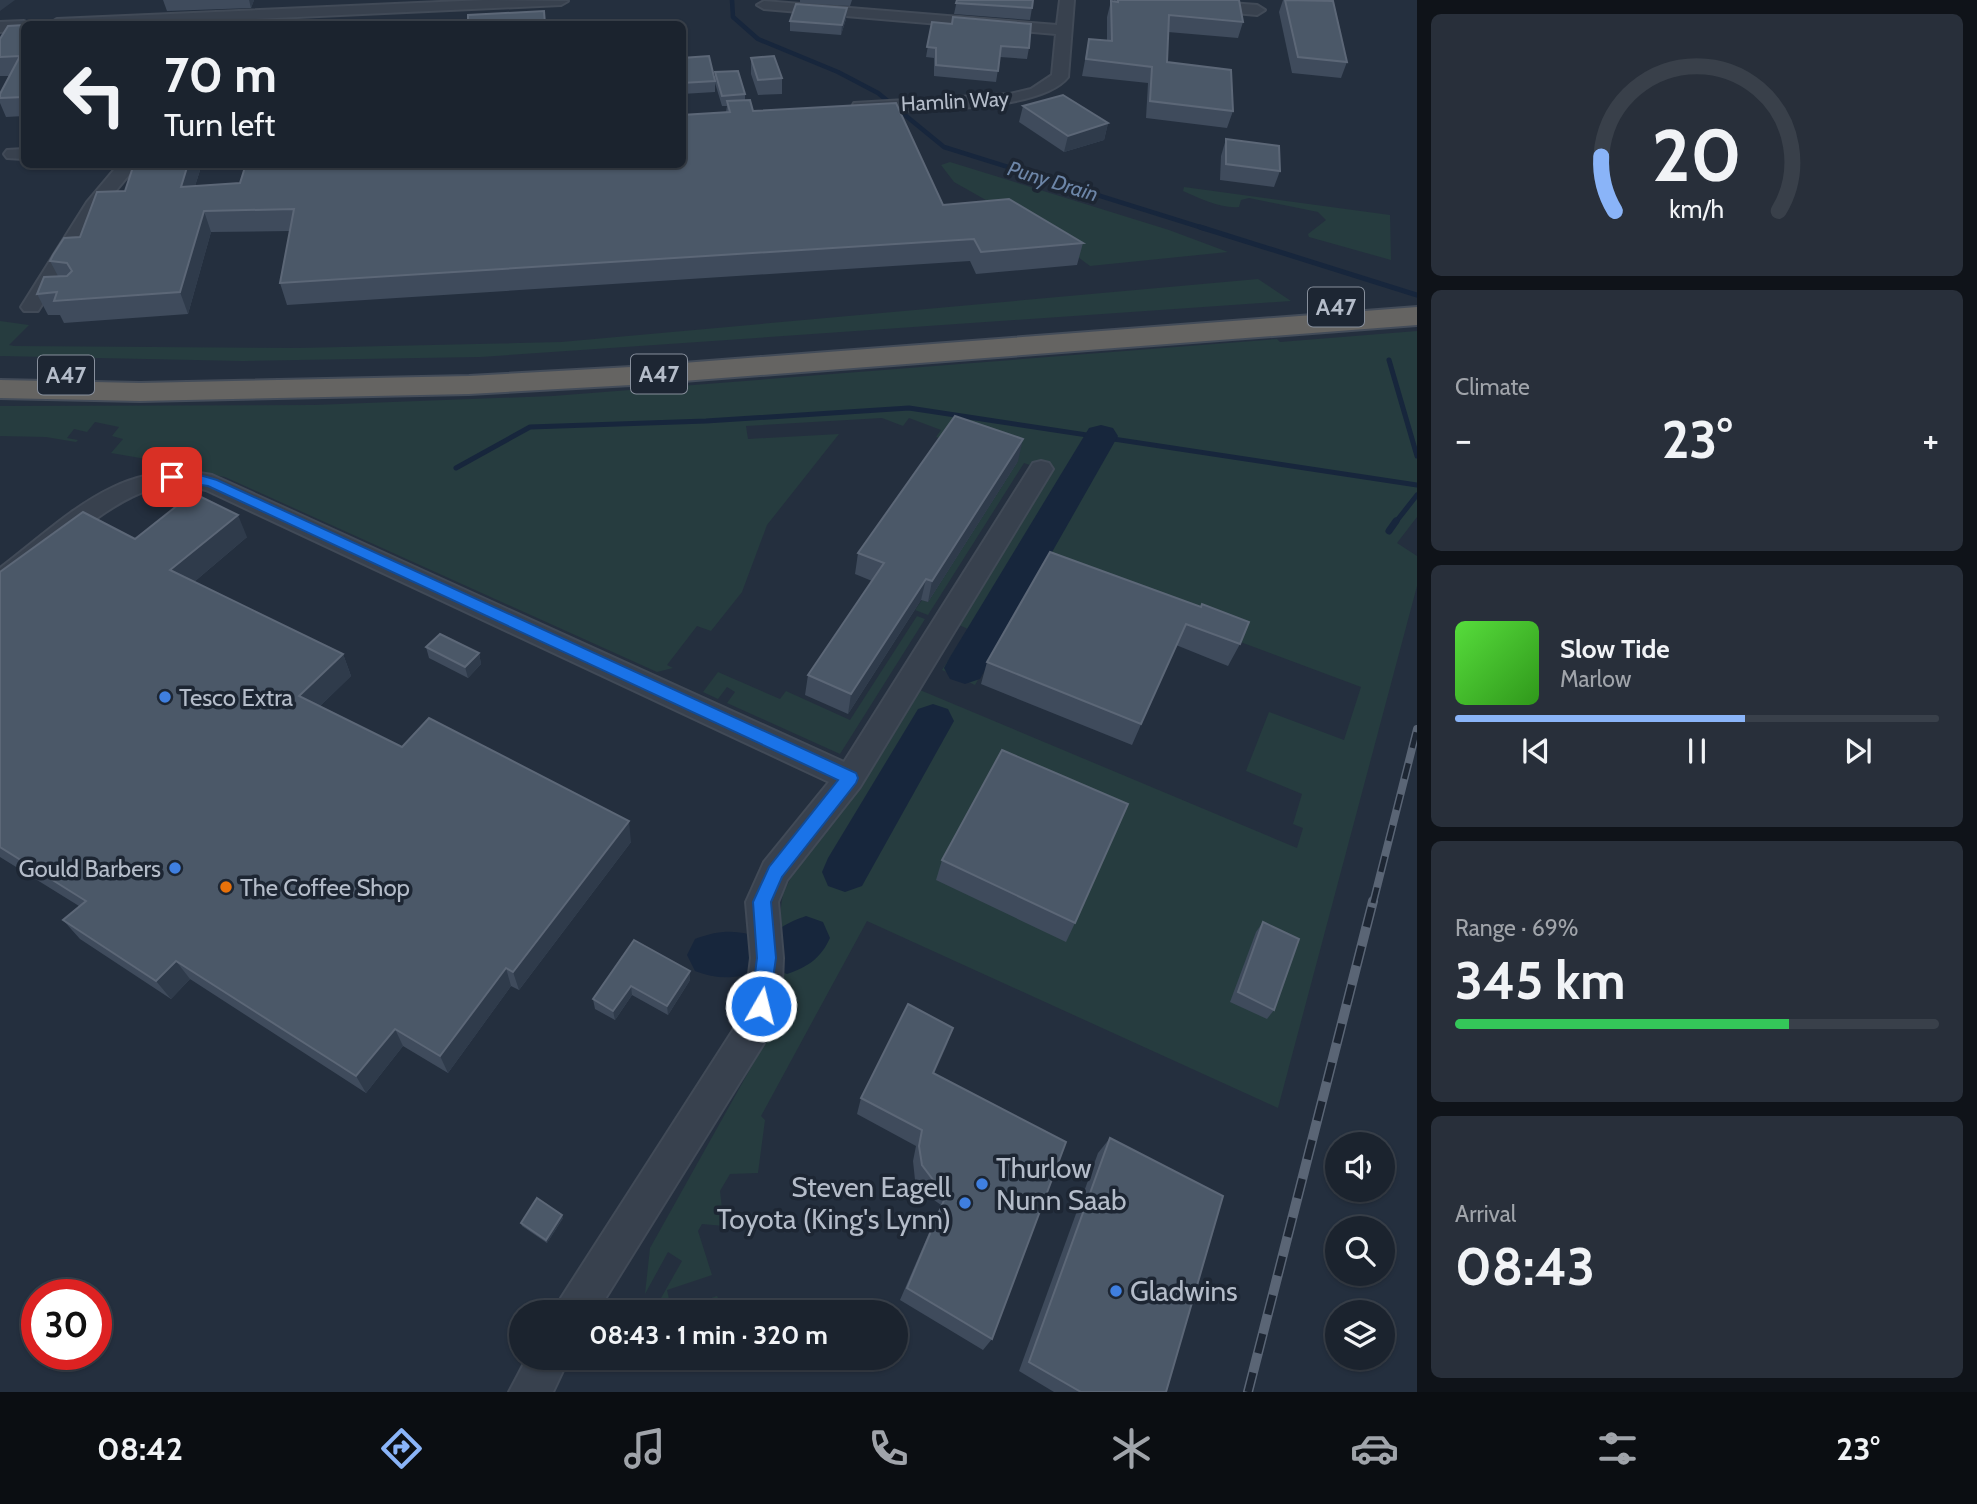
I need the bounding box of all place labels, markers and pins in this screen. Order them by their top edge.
pin [142,447,202,507]
place label: Tesco Extra [179,683,294,712]
marker: Tesco Extra [157,689,173,705]
place label: Gould Barbers [18,854,161,883]
marker: Gould Barbers [167,860,183,876]
place label: The Coffee Shop [240,873,410,902]
marker: The Coffee Shop [218,879,234,895]
place label: Thurlow Nunn Saab [996,1151,1126,1217]
place label: Steven Eagell Toyota (King's Lynn) [717,1170,951,1236]
marker: Thurlow Nunn Saab [974,1176,990,1192]
marker: Steven Eagell Toyota (King's Lynn) [957,1195,973,1211]
place label: Gladwins [1130,1274,1238,1308]
marker: Gladwins [1108,1283,1124,1299]

